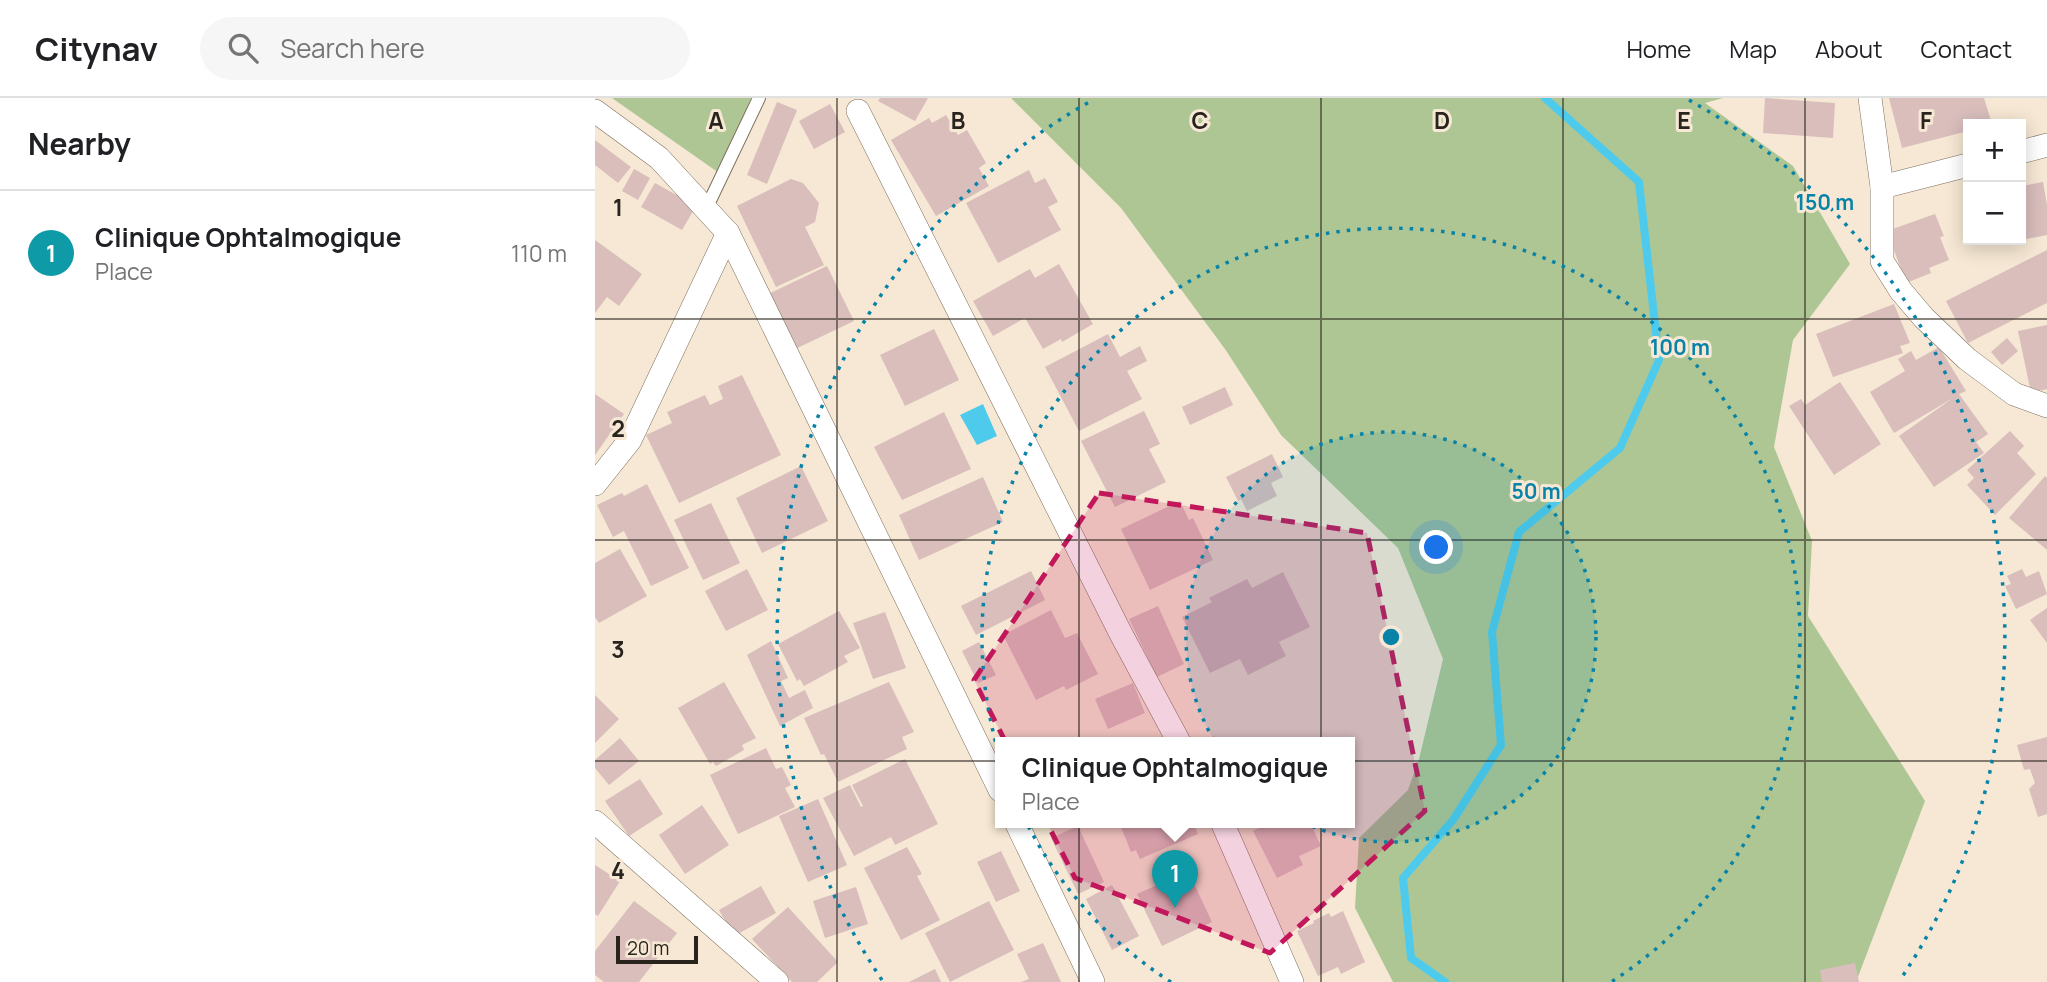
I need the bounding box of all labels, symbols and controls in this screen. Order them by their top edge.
search box [200,17,690,80]
text: Citynav [35,26,158,71]
icon: search [224,29,262,67]
text: Search here [280,30,425,66]
text: Home [1626,32,1691,65]
text: Map [1729,32,1777,65]
text: About [1815,32,1883,65]
text: Contact [1921,32,2012,65]
text: A [708,104,724,136]
text: B [951,104,965,136]
text: C [1192,104,1209,136]
text: D [1434,104,1450,136]
text: E [1677,104,1691,136]
text: F [1920,104,1932,136]
map controls [1963,119,2026,245]
button: + [1963,119,2026,182]
text: Nearby [28,123,131,164]
button: − [1963,182,2026,245]
text: 150 m [1796,188,1854,216]
text: 1 [613,191,623,223]
text: Clinique Ophtalmogique [95,219,401,255]
text: 1 [46,237,56,269]
text: 110 m [511,237,567,269]
text: Place [95,255,153,287]
text: 100 m [1650,333,1710,361]
text: 2 [611,412,625,444]
text: 50 m [1511,477,1561,505]
your location [1419,530,1453,564]
centre of rings [1379,625,1403,649]
text: 3 [611,633,625,665]
popup [995,737,1355,828]
text: Clinique Ophtalmogique [1022,749,1328,785]
text: Place [1022,785,1080,817]
pin: 1 [1152,850,1198,908]
text: 4 [611,854,625,886]
scale bar [616,933,698,965]
text: 20 m [627,935,669,961]

